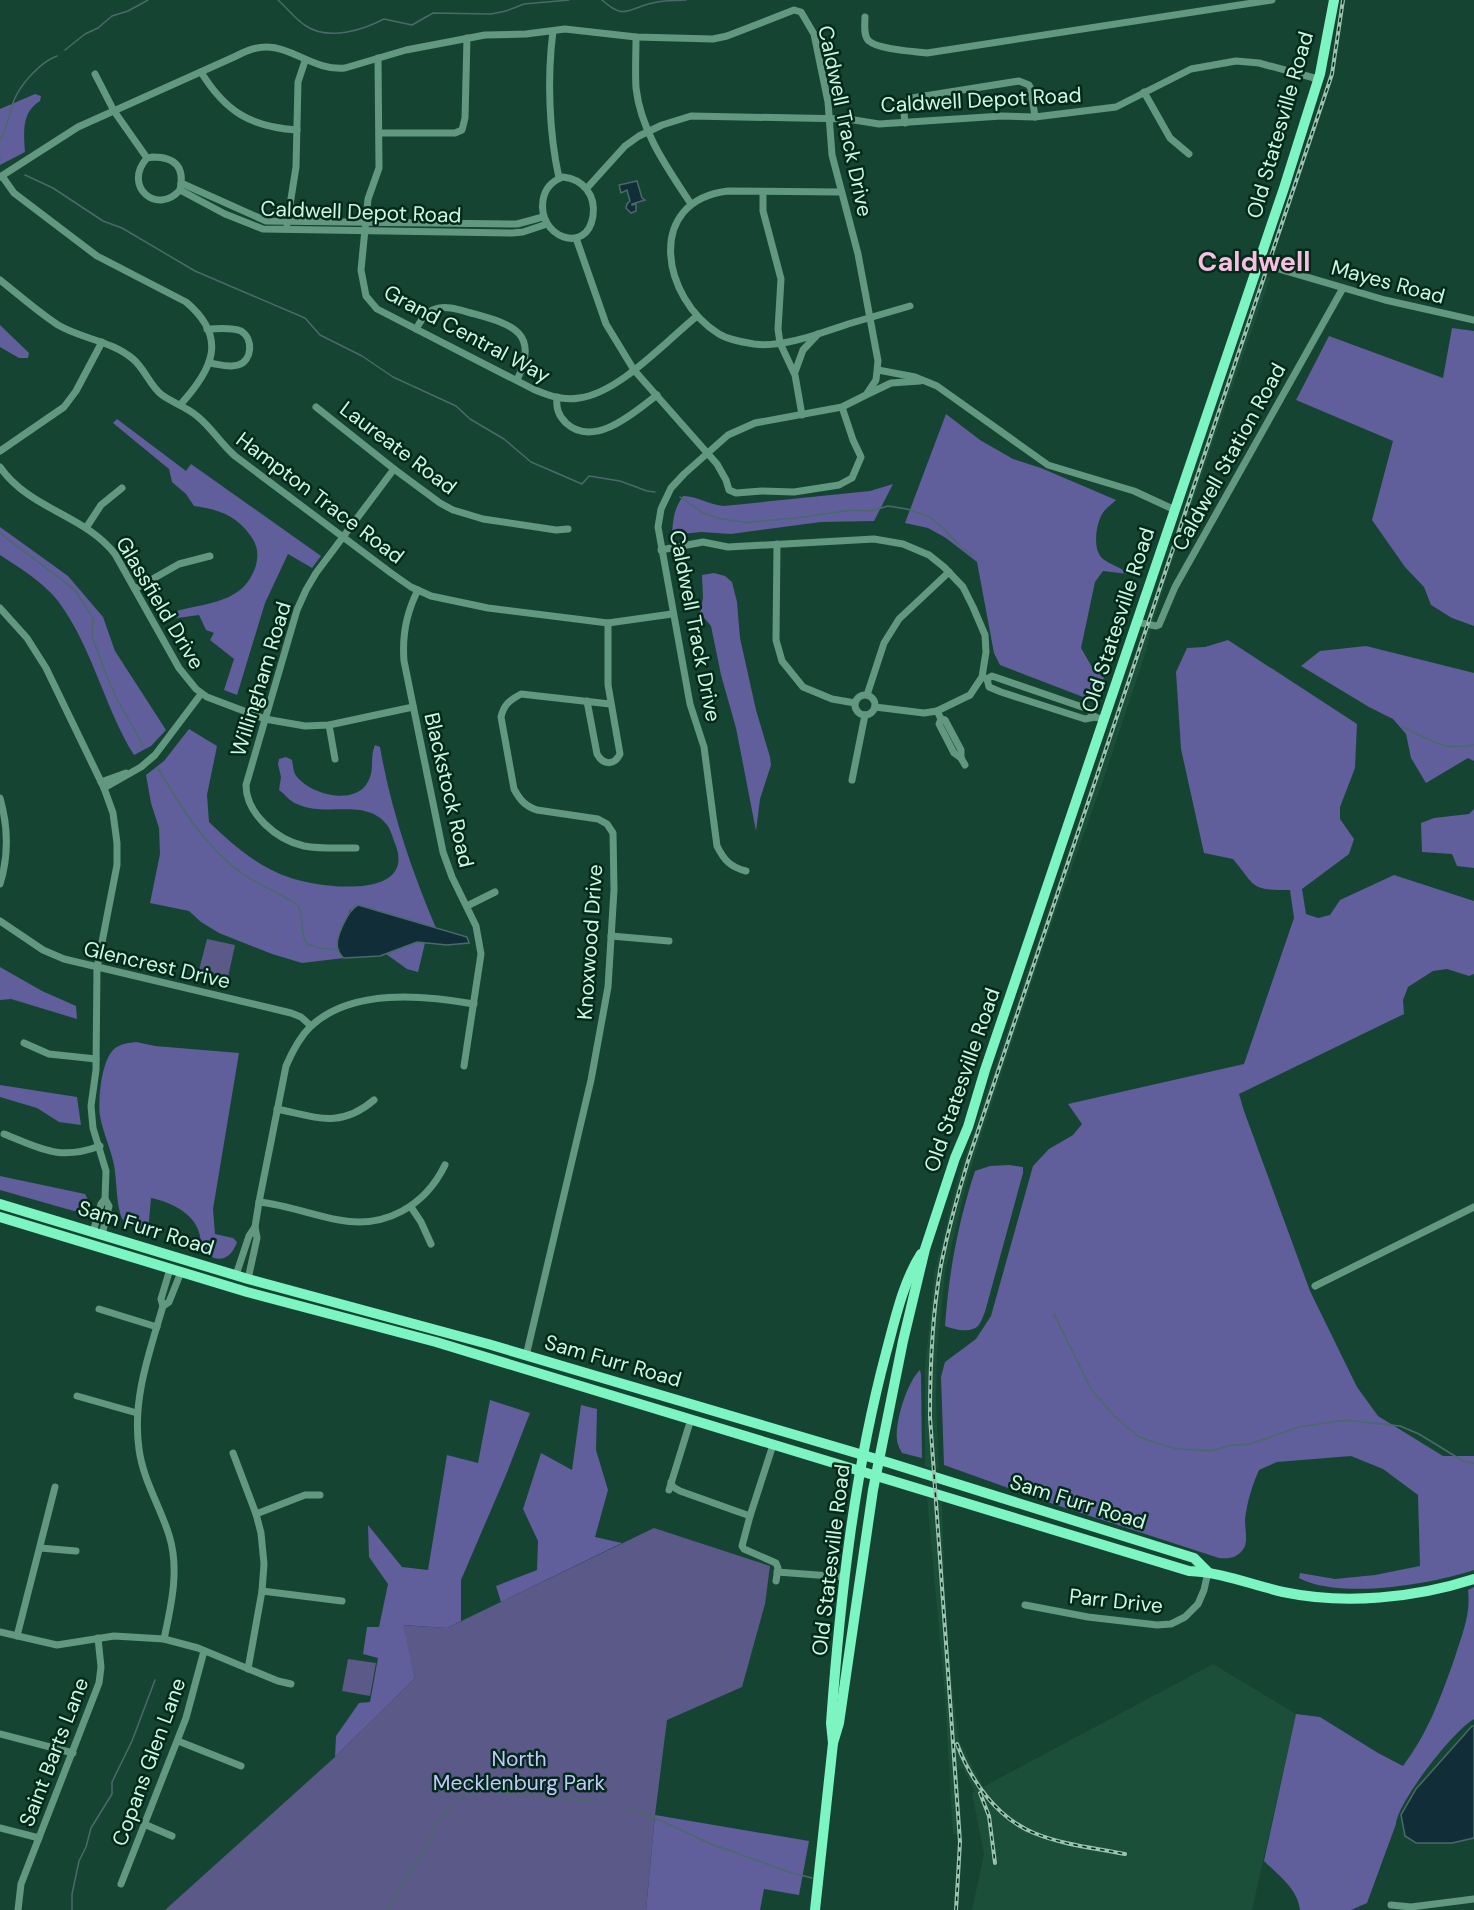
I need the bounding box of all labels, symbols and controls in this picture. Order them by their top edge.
street label: Caldwell Track Drive [811,23,879,219]
street label: Old Statesville Road [1240,28,1320,222]
street label: Caldwell Depot Road [880,81,1082,119]
street label: Caldwell Depot Road [260,194,462,230]
district label: Caldwell [1198,244,1311,279]
street label: Mayes Road [1328,253,1448,311]
street label: Grand Central Way [379,278,555,390]
street label: Caldwell Station Road [1166,358,1292,556]
street label: Laureate Road [334,395,462,501]
street label: Hampton Trace Road [230,426,410,570]
street label: Old Statesville Road [1075,524,1161,716]
street label: Caldwell Track Drive [663,528,727,724]
street label: Glassfield Drive [109,531,211,675]
street label: Willingham Road [224,598,298,760]
street label: Blackstock Road [418,710,480,870]
street label: Knoxwood Drive [571,863,609,1021]
street label: Glencrest Drive [81,935,233,995]
street label: Old Statesville Road [917,984,1007,1176]
street label: Sam Furr Road [74,1194,218,1262]
street label: Sam Furr Road [541,1328,685,1394]
street label: Old Statesville Road [805,1463,857,1657]
street label: Sam Furr Road [1006,1468,1150,1536]
street label: Parr Drive [1068,1582,1164,1620]
street label: Saint Barts Lane [13,1674,95,1830]
street label: Copans Glen Lane [106,1674,192,1850]
park label: North Mecklenburg Park [433,1745,606,1797]

